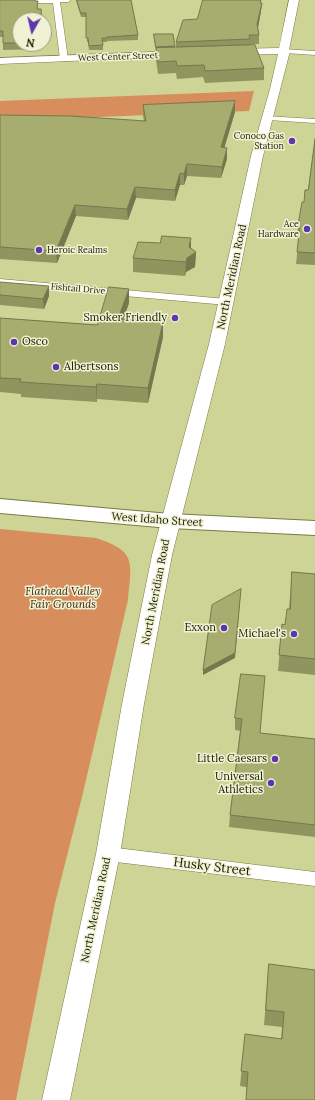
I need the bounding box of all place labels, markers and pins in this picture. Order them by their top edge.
place label: Conoco Gas Station [234,131,284,152]
marker: Conoco Gas Station [287,136,297,146]
place label: Ace Hardware [258,219,299,240]
marker: Ace Hardware [302,224,312,234]
marker: Heroic Realms [34,245,44,255]
place label: Heroic Realms [47,245,107,255]
place label: Smoker Friendly [83,311,167,325]
marker: Smoker Friendly [170,313,180,323]
place label: Osco [22,335,48,349]
marker: Osco [9,337,19,347]
place label: Albertsons [64,360,119,374]
marker: Albertsons [51,362,61,372]
place label: Exxon [184,621,216,635]
marker: Exxon [219,623,229,633]
place label: Michael's [238,627,286,641]
marker: Michael's [289,629,299,639]
place label: Little Caesars [197,752,267,766]
marker: Little Caesars [270,754,280,764]
place label: Universal Athletics [215,770,263,796]
marker: Universal Athletics [266,778,276,788]

